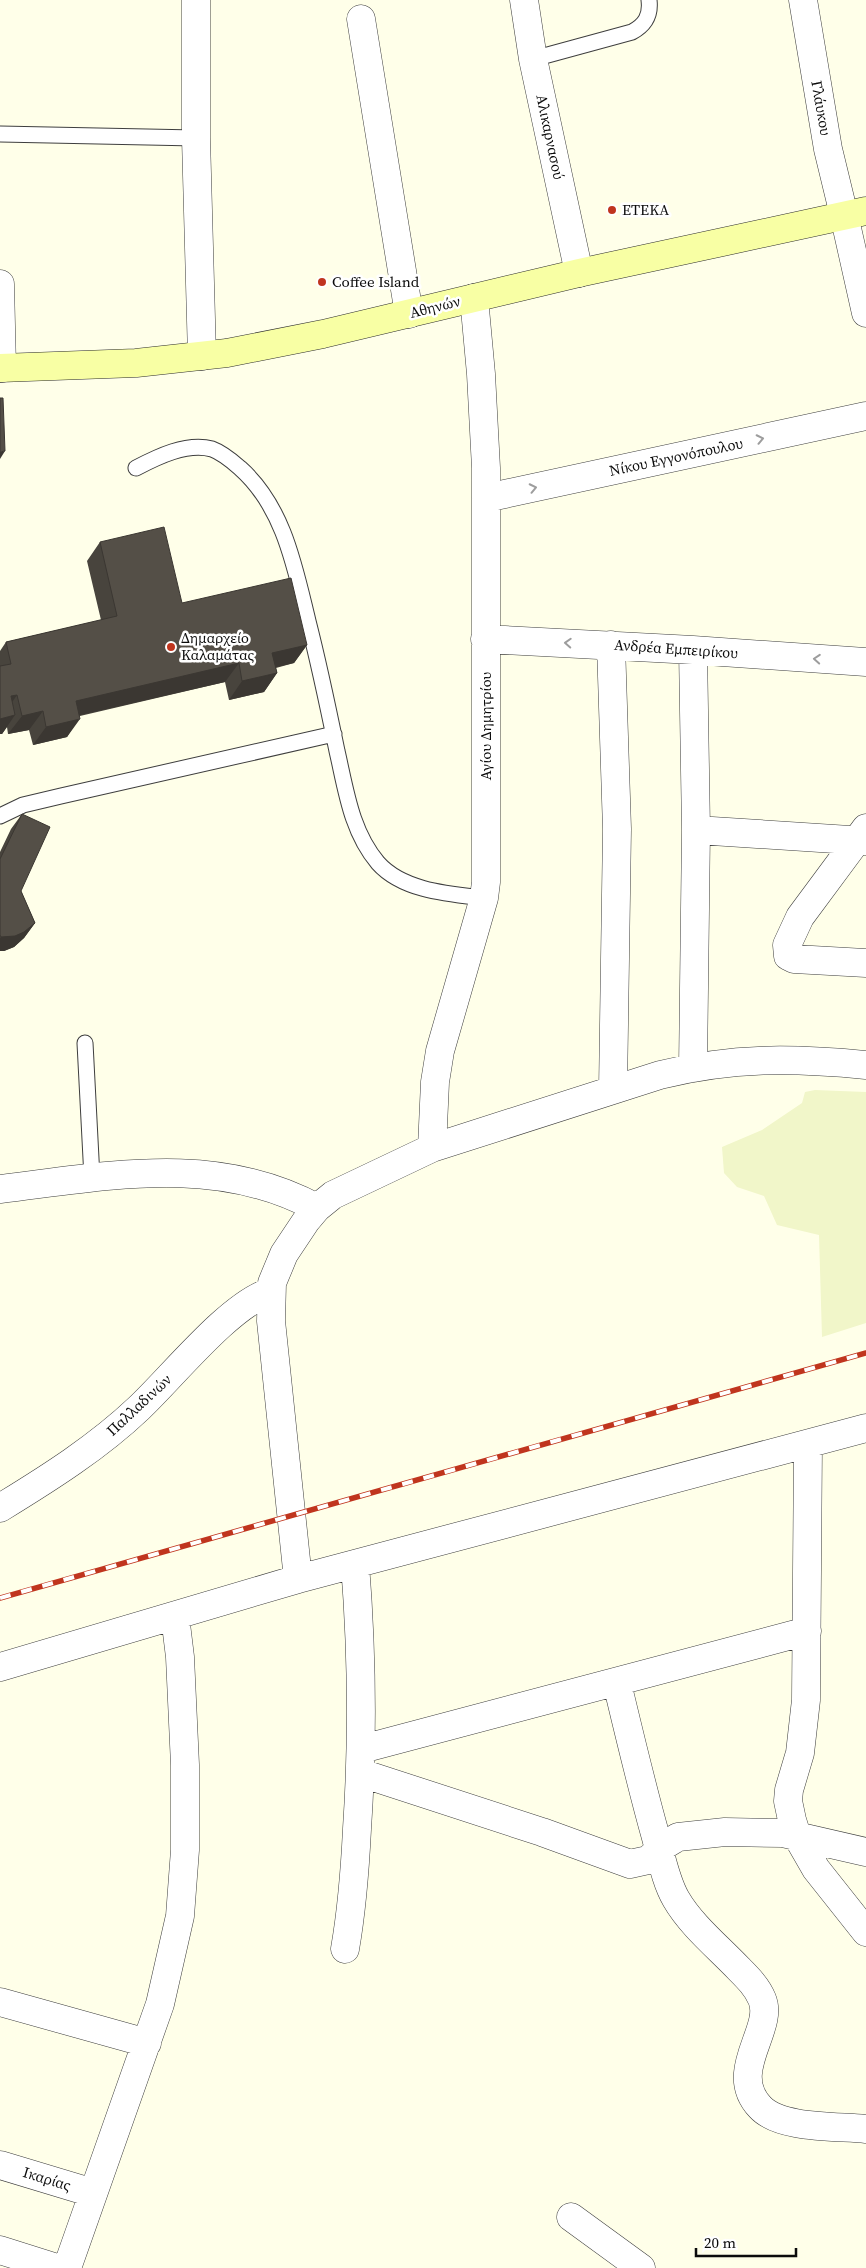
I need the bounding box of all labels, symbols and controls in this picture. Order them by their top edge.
street label: Γλάυκου [806,79,837,137]
street label: Αλικαρνασού [531,92,570,181]
place label: ΕΤΕΚΑ [622,199,669,220]
marker: ΕΤΕΚΑ [606,204,618,216]
place label: Coffee Island [332,271,420,292]
marker: Coffee Island [316,276,328,288]
street label: Αθηνών [407,290,462,323]
street label: Νίκου Εγγονόπουλου [607,432,745,481]
one-way arrow [756,434,765,445]
one-way arrow [529,483,538,494]
place label: Δημαρχείο Καλαμάτας [181,627,254,665]
street label: Ανδρέα Εμπειρίκου [613,634,739,663]
one-way arrow [564,638,572,648]
marker: Δημαρχείο Καλαμάτας [165,641,177,653]
one-way arrow [813,654,821,665]
street label: Αγίου Δημητρίου [475,672,496,780]
street label: Παλλαδινών [101,1369,176,1440]
street label: Ικαρίας [21,2161,74,2196]
scale bar [696,2226,796,2258]
text: 20 m [704,2232,736,2253]

